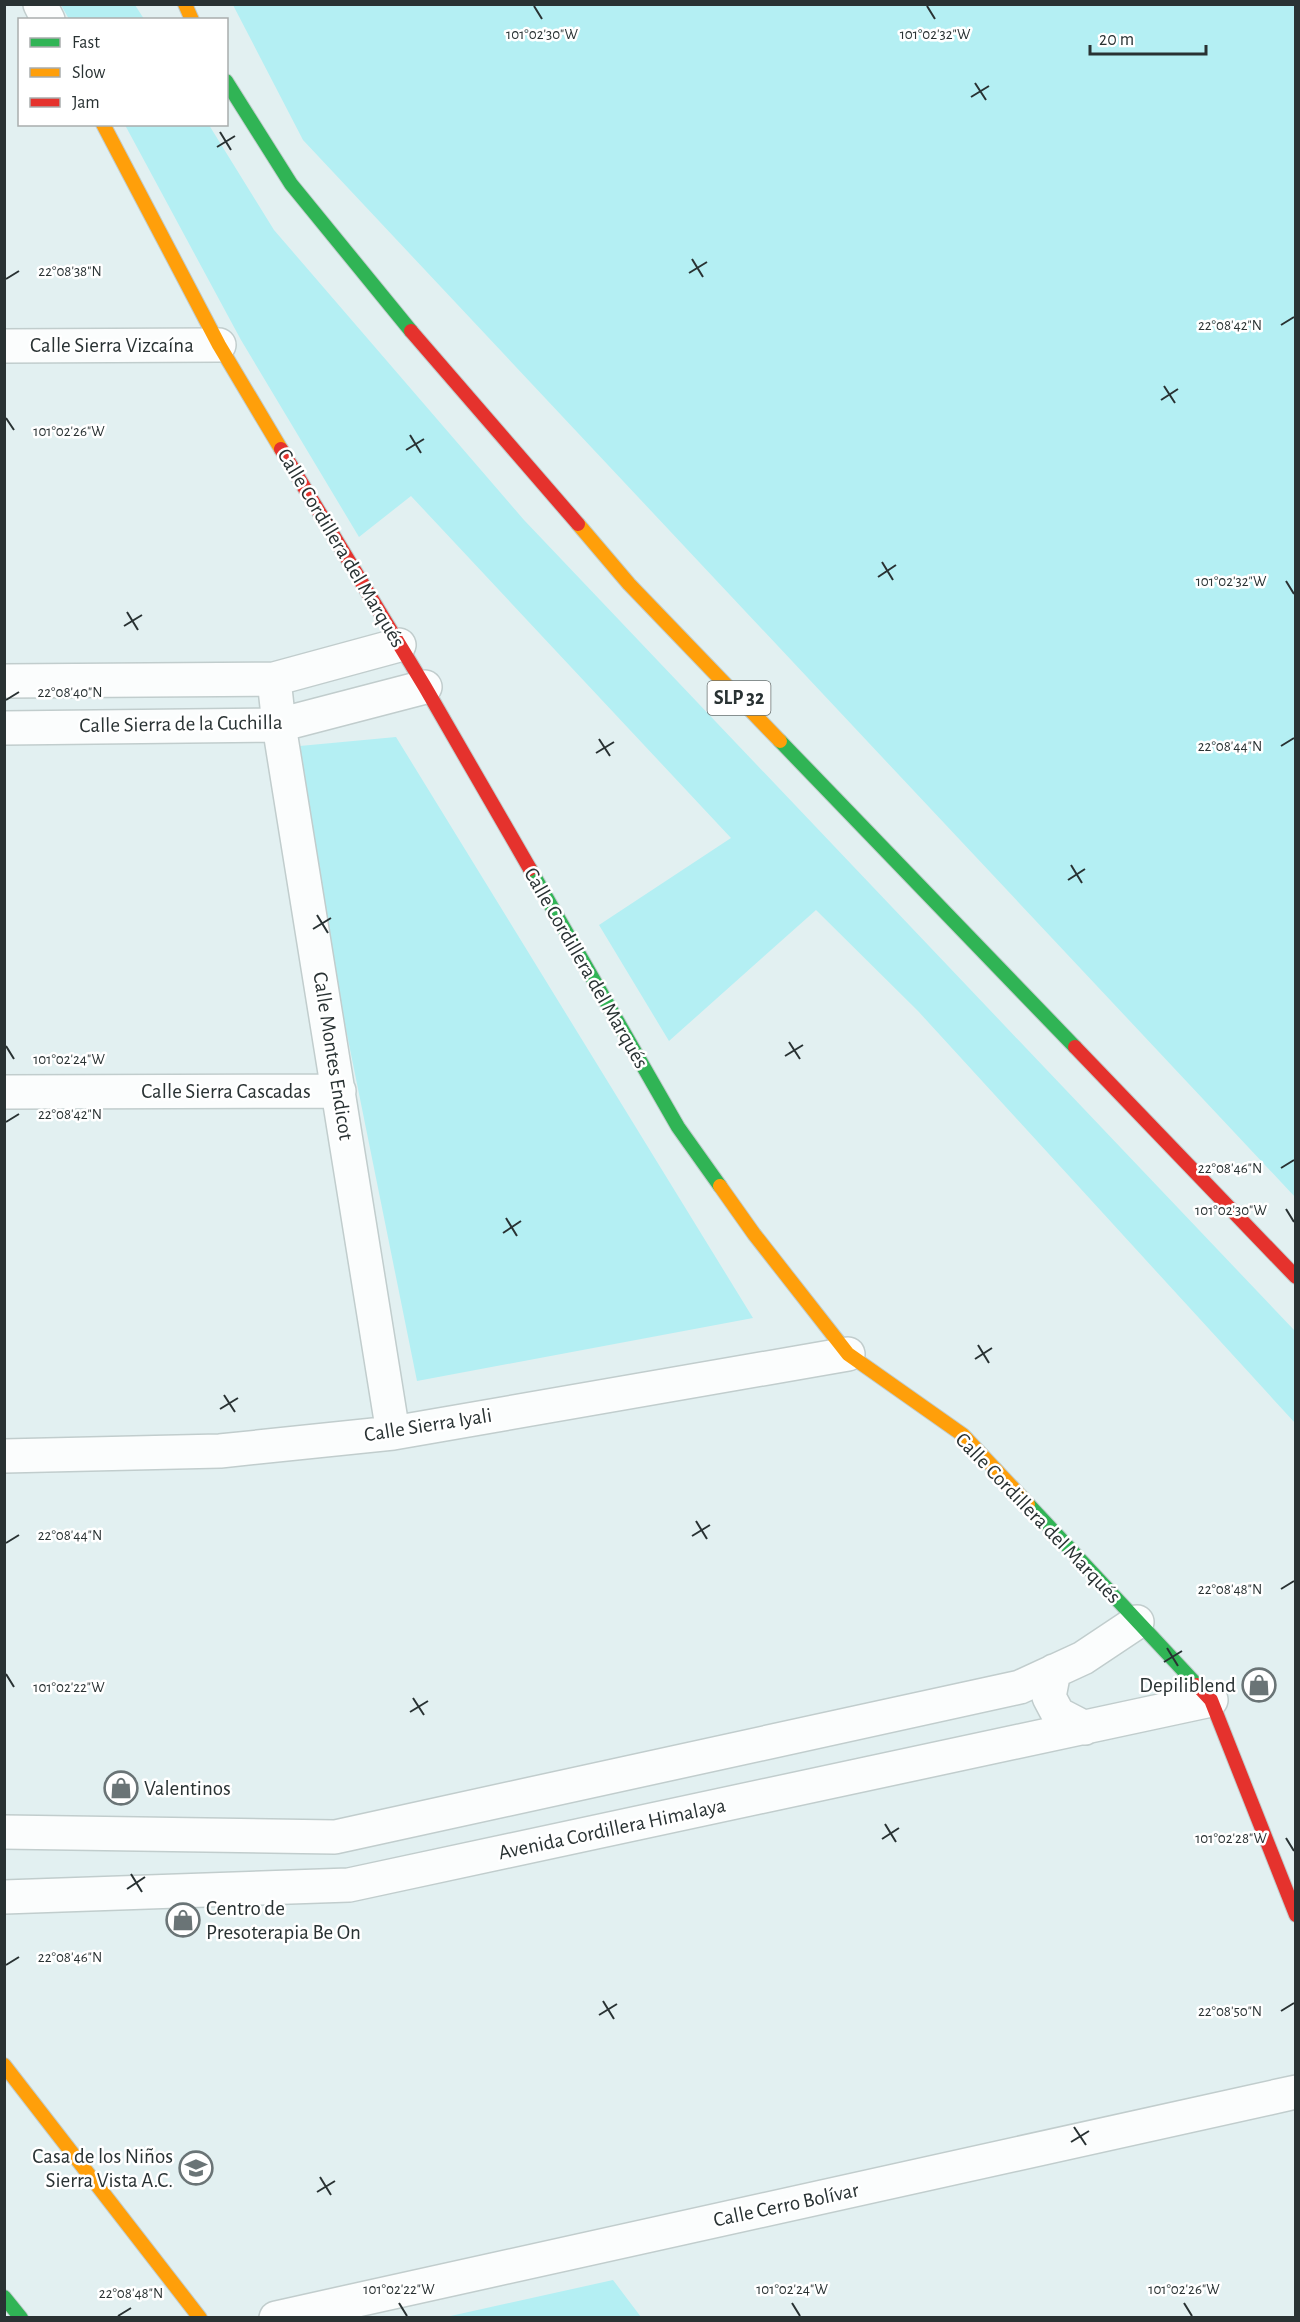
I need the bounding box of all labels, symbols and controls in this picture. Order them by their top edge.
legend [18,18,228,126]
scale bar [1090,18,1206,56]
text: 101°02'30"W [506,27,578,42]
text: 101°02'32"W [900,27,971,42]
text: 20 m [1099,31,1134,49]
text: Fast [72,34,100,52]
text: Slow [72,64,105,82]
text: Jam [72,94,100,112]
text: 22°08'38"N [38,264,102,279]
text: 22°08'42"N [1198,318,1262,333]
street label: Calle Sierra Vizcaína [30,335,194,356]
text: 101°02'26"W [33,424,105,439]
street label: Calle Cordillera del Marqués [273,445,409,651]
text: 101°02'32"W [1196,574,1267,589]
road number: SLP 32 [708,681,771,715]
text: 22°08'40"N [37,685,103,700]
street label: Calle Sierra de la Cuchilla [79,712,283,736]
text: 22°08'44"N [1198,739,1262,754]
street label: Calle Cordillera del Marqués [520,864,652,1072]
street label: Calle Montes Endicot [309,970,357,1142]
text: 101°02'24"W [33,1052,105,1067]
street label: Calle Sierra Cascadas [141,1081,311,1102]
text: 22°08'42"N [38,1107,102,1122]
text: 22°08'46"N [1198,1161,1262,1176]
text: 101°02'30"W [1195,1203,1267,1218]
street label: Calle Sierra Iyali [363,1405,493,1445]
street label: Calle Cordillera del Marqués [951,1429,1125,1607]
text: 22°08'44"N [38,1528,102,1543]
text: 22°08'48"N [1198,1582,1262,1597]
shop icon: Depiliblend [1241,1667,1277,1703]
place label: Depiliblend [1139,1675,1236,1696]
text: 101°02'22"W [33,1680,105,1695]
shop icon: Valentinos [103,1770,139,1806]
place label: Valentinos [144,1778,231,1799]
street label: Avenida Cordillera Himalaya [496,1795,728,1863]
text: 101°02'28"W [1195,1831,1267,1846]
place label: Centro de Presoterapia Be On [206,1898,361,1943]
shop icon: Centro de Presoterapia Be On [165,1902,201,1938]
text: 22°08'46"N [38,1950,102,1965]
text: 22°08'50"N [1198,2004,1262,2019]
place label: Casa de los Niños Sierra Vista A.C. [32,2146,173,2191]
school or university icon: Casa de los Niños Sierra Vista A.C. [178,2150,214,2186]
street label: Calle Cerro Bolívar [711,2179,861,2231]
text: 101°02'22"W [363,2282,435,2297]
text: 101°02'24"W [756,2282,828,2297]
text: 101°02'26"W [1148,2282,1220,2297]
text: 22°08'48"N [99,2286,163,2301]

